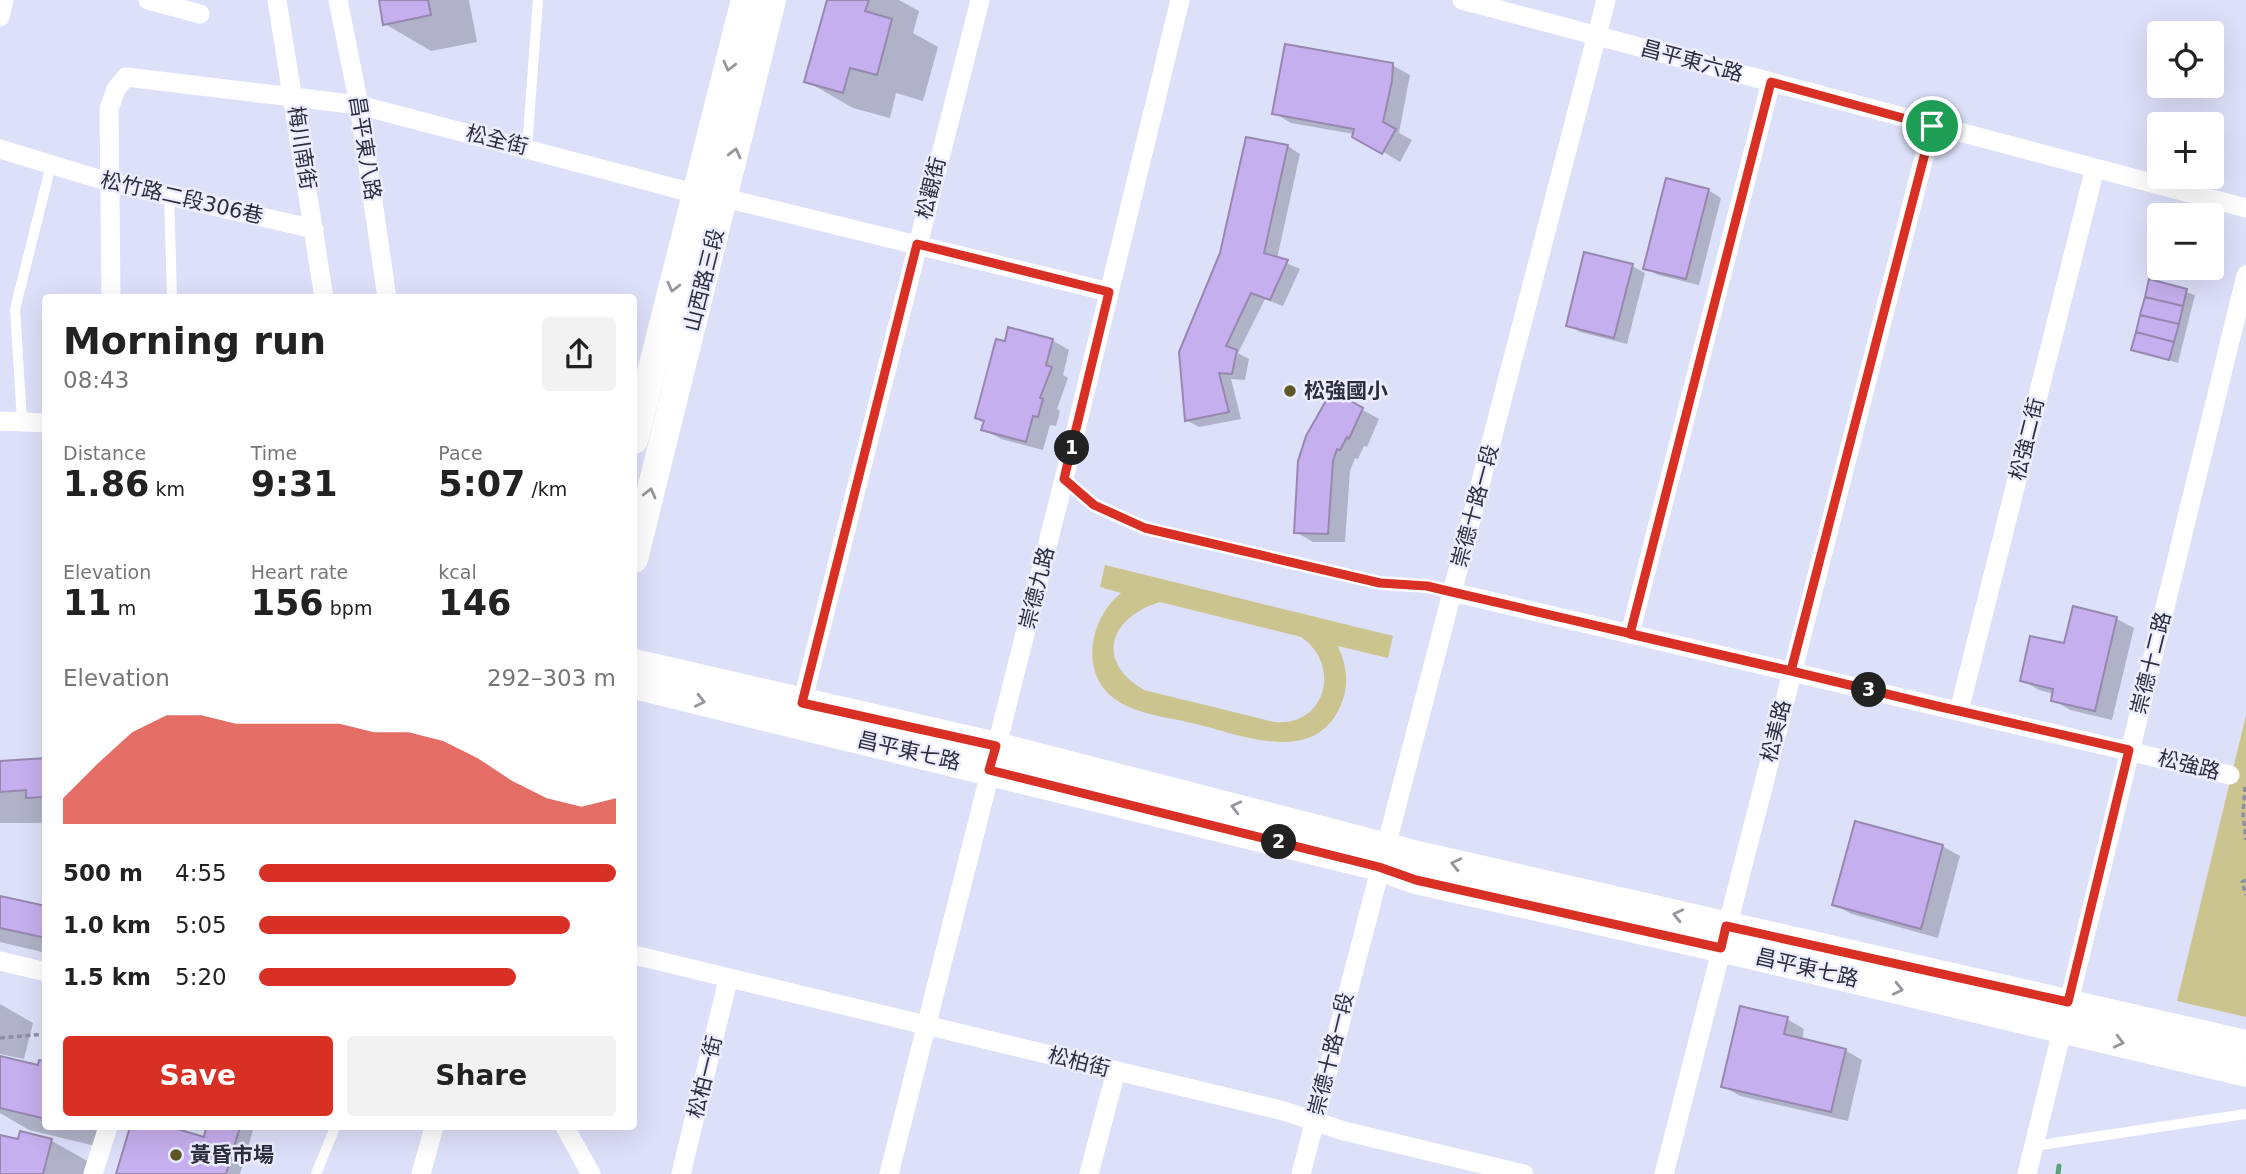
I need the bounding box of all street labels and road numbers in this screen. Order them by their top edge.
street label: 昌平東六路 [1638,36,1746,86]
street label: 昌平東八路 [345,94,385,202]
street label: 梅川南街 [284,105,320,191]
street label: 松全街 [464,121,530,159]
street label: 松觀街 [912,155,950,221]
street label: 松竹路二段306巷 [98,168,266,228]
street label: 山西路三段 [680,226,728,334]
street label: 松強二街 [2005,395,2049,483]
street label: 崇德十路一段 [1447,442,1503,570]
street label: 崇德九路 [1015,544,1059,632]
street label: 崇德十二路 [2127,609,2175,717]
street label: 松美路 [1757,698,1795,764]
street label: 昌平東七路 [855,727,963,775]
street label: 松強路 [2156,746,2222,784]
street label: 昌平東七路 [1753,944,1861,992]
street label: 崇德十路一段 [1304,990,1358,1118]
street label: 松柏一街 [683,1033,727,1121]
street label: 松柏街 [1046,1043,1112,1081]

